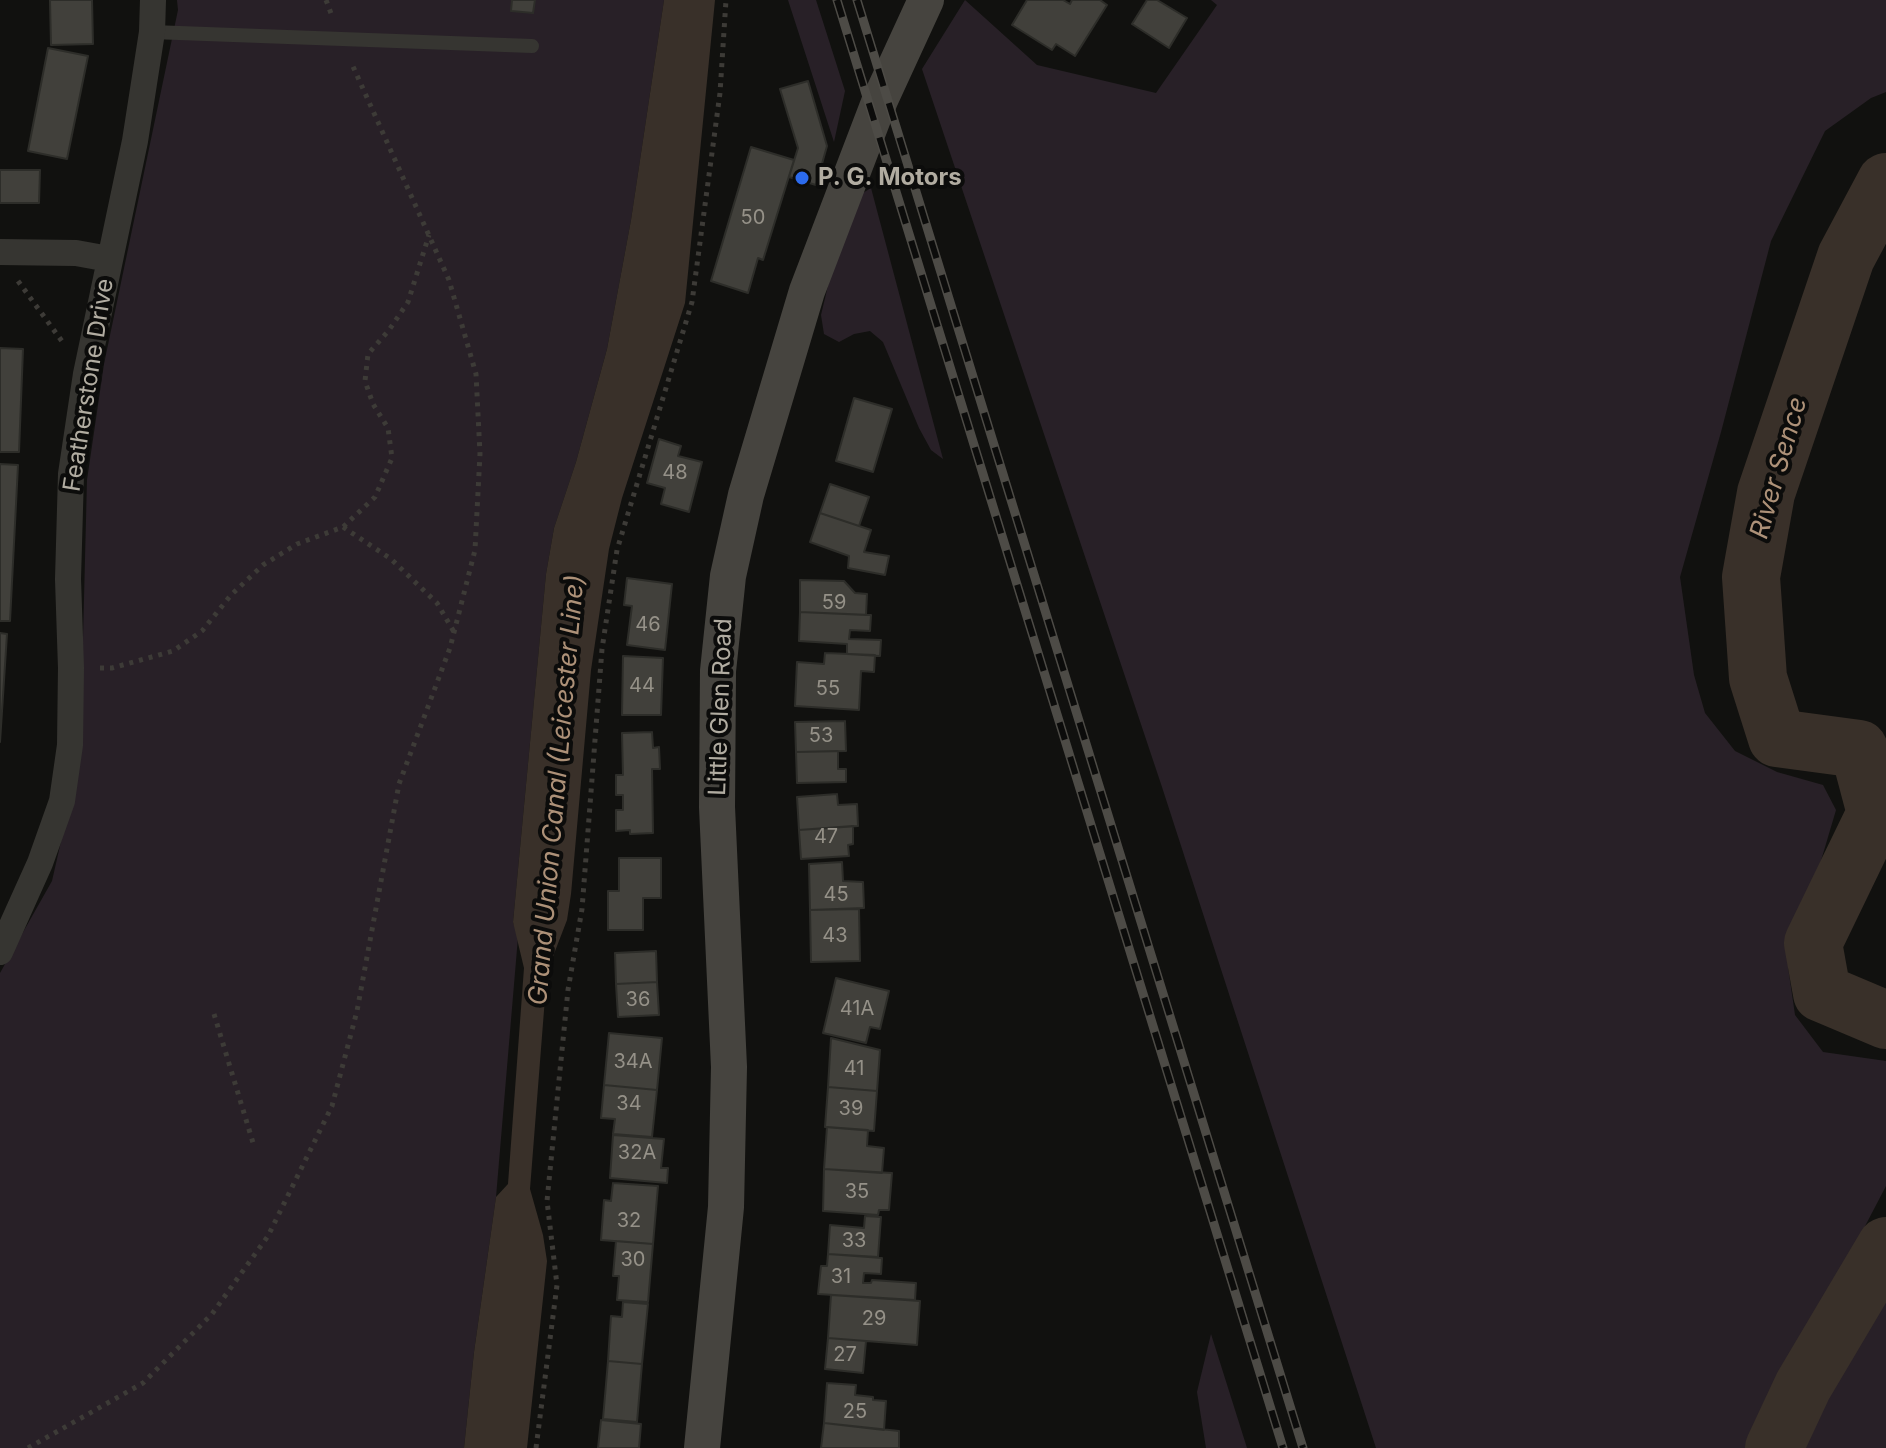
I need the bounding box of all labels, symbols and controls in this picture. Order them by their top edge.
place label: P. G. Motors [818,164,962,192]
marker: P. G. Motors [793,169,811,187]
house number: 50 [741,206,765,230]
street label: Featherstone Drive [58,276,120,494]
water label: River Sence [1744,393,1814,543]
house number: 48 [662,461,688,485]
water label: Grand Union Canal (Leicester Line) [523,573,591,1007]
house number: 59 [822,591,846,615]
house number: 46 [635,613,661,637]
street label: Little Glen Road [704,618,738,796]
house number: 44 [629,674,655,698]
house number: 55 [816,677,840,701]
house number: 53 [809,724,833,748]
house number: 47 [814,825,838,849]
house number: 45 [823,883,849,907]
house number: 43 [822,924,848,948]
house number: 36 [626,988,650,1012]
house number: 41A [840,997,874,1021]
house number: 34A [613,1050,653,1074]
house number: 41 [844,1057,864,1081]
house number: 34 [616,1092,642,1116]
house number: 39 [839,1097,863,1121]
house number: 32A [618,1141,656,1165]
house number: 35 [845,1180,869,1204]
house number: 32 [617,1209,641,1233]
house number: 33 [842,1229,866,1253]
house number: 30 [621,1248,645,1272]
house number: 31 [831,1265,851,1289]
house number: 29 [862,1307,886,1331]
house number: 27 [833,1343,857,1367]
house number: 25 [843,1400,867,1424]

